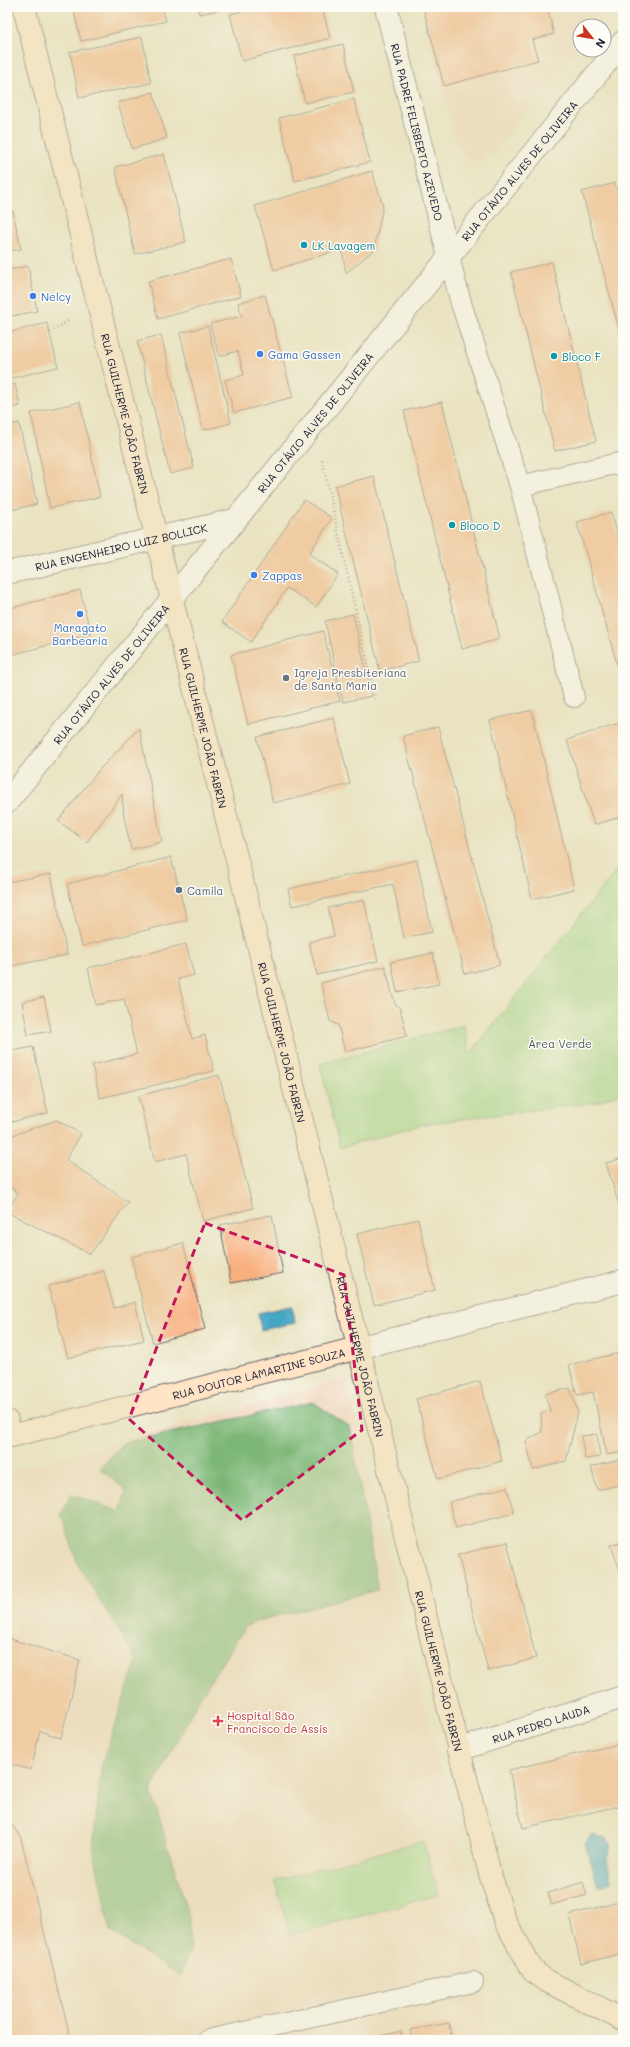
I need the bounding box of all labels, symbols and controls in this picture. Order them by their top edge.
north arrow [572,18,612,58]
text: N [592,36,610,51]
street label: RUA PADRE FELISBERTO AZEVEDO [388,42,447,223]
street label: RUA OTÁVIO ALVES DE OLIVEIRA [457,97,580,244]
place label: LK Lavagem [312,238,375,253]
marker: LK Lavagem [299,240,309,250]
place label: Nelcy [41,289,71,304]
marker: Nelcy [28,291,38,301]
street label: RUA GUILHERME JOÃO FABRIN [98,332,153,495]
place label: Gama Gassen [268,347,341,362]
street label: RUA OTÁVIO ALVES DE OLIVEIRA [253,349,376,495]
marker: Gama Gassen [255,349,265,359]
place label: Bloco F [562,349,601,364]
marker: Bloco F [549,351,559,361]
place label: Bloco D [460,518,500,533]
street label: RUA ENGENHEIRO LUIZ BOLLICK [33,519,209,574]
marker: Bloco D [447,520,457,530]
place label: Zappas [262,568,302,583]
marker: Zappas [249,570,259,580]
street label: RUA OTÁVIO ALVES DE OLIVEIRA [49,600,172,747]
marker: Maragato Barbearia [75,609,85,619]
place label: Maragato Barbearia [52,620,108,648]
street label: RUA GUILHERME JOÃO FABRIN [177,646,231,810]
place label: Igreja Presbiteriana de Santa Maria [294,665,407,693]
marker: Igreja Presbiteriana de Santa Maria [281,673,291,683]
place label: Camila [187,883,224,898]
marker: Camila [174,885,184,895]
street label: RUA GUILHERME JOÃO FABRIN [255,960,310,1124]
park label: Área Verde [528,1036,592,1051]
street label: RUA GUILHERME JOÃO FABRIN [334,1275,388,1438]
street label: RUA DOUTOR LAMARTINE SOUZA [171,1344,347,1402]
street label: RUA GUILHERME JOÃO FABRIN [412,1589,467,1753]
street label: RUA PEDRO LAUDA [490,1701,591,1746]
place label: Hospital São Francisco de Assis [227,1708,328,1736]
marker: Hospital São Francisco de Assis [212,1715,224,1727]

